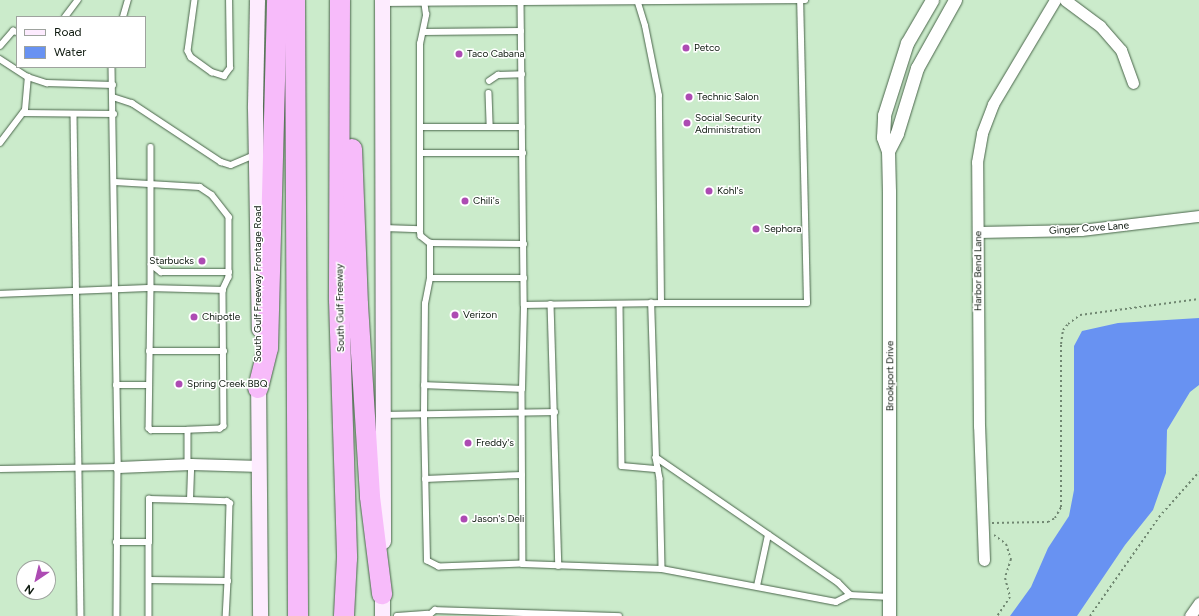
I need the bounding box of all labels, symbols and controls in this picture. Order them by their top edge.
legend [16,16,146,68]
text: Road [54,25,82,39]
place label: Petco [694,42,720,54]
marker: Petco [681,43,691,53]
text: Water [54,45,86,59]
place label: Taco Cabana [467,48,525,60]
marker: Taco Cabana [454,49,464,59]
place label: Technic Salon [697,91,759,103]
marker: Technic Salon [684,92,694,102]
place label: Social Security Administration [695,111,762,134]
marker: Social Security Administration [682,118,692,128]
place label: Kohl's [717,185,743,197]
marker: Kohl's [704,186,714,196]
place label: Chili's [473,195,499,207]
marker: Chili's [460,196,470,206]
street label: South Gulf Freeway Frontage Road [252,206,264,362]
street label: Ginger Cove Lane [1049,219,1129,237]
place label: Sephora [764,223,801,235]
marker: Sephora [751,224,761,234]
street label: Harbor Bend Lane [972,231,984,311]
place label: Starbucks [149,255,194,267]
marker: Starbucks [197,256,207,266]
street label: South Gulf Freeway [333,264,347,352]
place label: Verizon [463,309,497,321]
marker: Verizon [450,310,460,320]
place label: Chipotle [202,311,240,323]
marker: Chipotle [189,312,199,322]
street label: Brookport Drive [884,341,896,411]
place label: Spring Creek BBQ [187,378,268,390]
marker: Spring Creek BBQ [174,379,184,389]
place label: Freddy's [476,437,514,449]
marker: Freddy's [463,438,473,448]
place label: Jason's Deli [472,513,524,525]
marker: Jason's Deli [459,514,469,524]
north arrow [16,560,56,600]
text: N [22,582,37,597]

